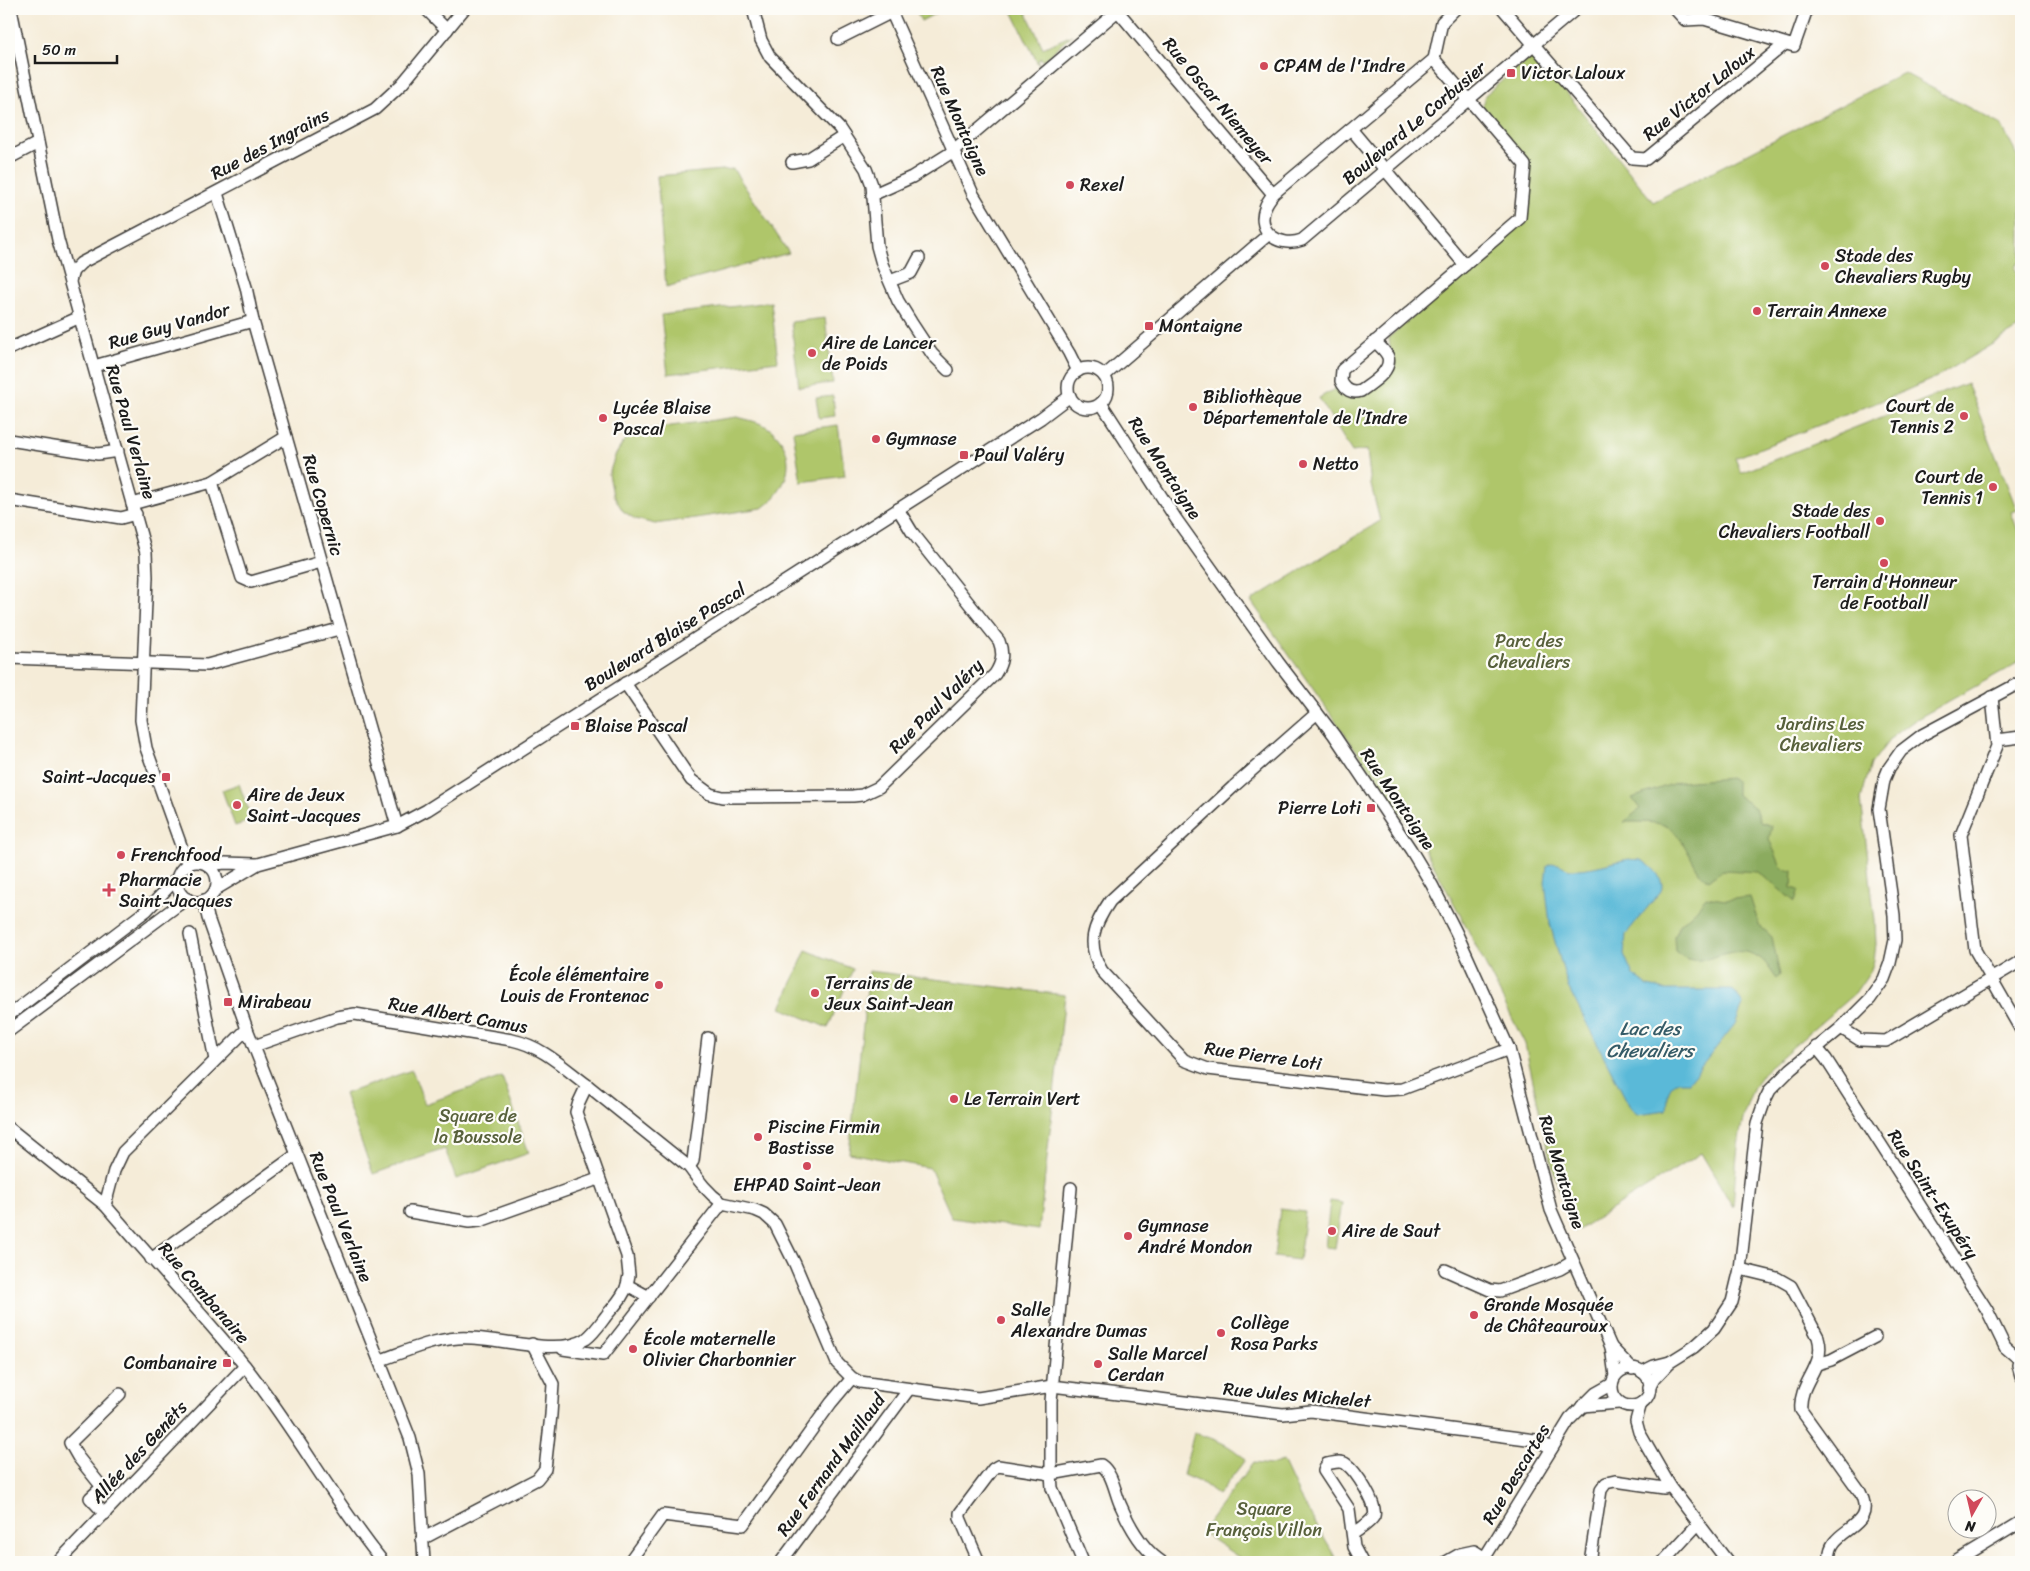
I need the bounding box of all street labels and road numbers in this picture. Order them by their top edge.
street label: Rue Oscar Niemeyer [1154,30,1283,174]
street label: Rue Victor Laloux [1635,36,1763,149]
street label: Boulevard Le Corbusier [1335,52,1495,193]
street label: Rue Montaigne [921,61,999,182]
street label: Rue des Ingrains [205,99,336,189]
street label: Rue Guy Vandor [105,293,235,359]
street label: Rue Paul Verlaine [96,361,166,503]
street label: Rue Montaigne [1119,410,1211,526]
street label: Rue Copernic [293,450,353,560]
street label: Boulevard Blaise Pascal [578,574,753,700]
street label: Rue Paul Valéry [881,650,992,761]
street label: Rue Montaigne [1352,741,1444,857]
street label: Rue Albert Camus [386,987,531,1043]
street label: Rue Pierre Loti [1203,1032,1324,1080]
street label: Rue Montaigne [1529,1111,1595,1233]
street label: Rue Saint-Exupéry [1879,1122,1988,1266]
street label: Rue Paul Verlaine [300,1147,382,1287]
street label: Rue Combanaire [150,1234,258,1352]
street label: Rue Jules Michelet [1222,1373,1373,1417]
street label: Rue Fernand Maillaud [768,1386,895,1543]
street label: Allée des Genêts [82,1393,196,1512]
street label: Rue Descartes [1473,1417,1559,1531]

